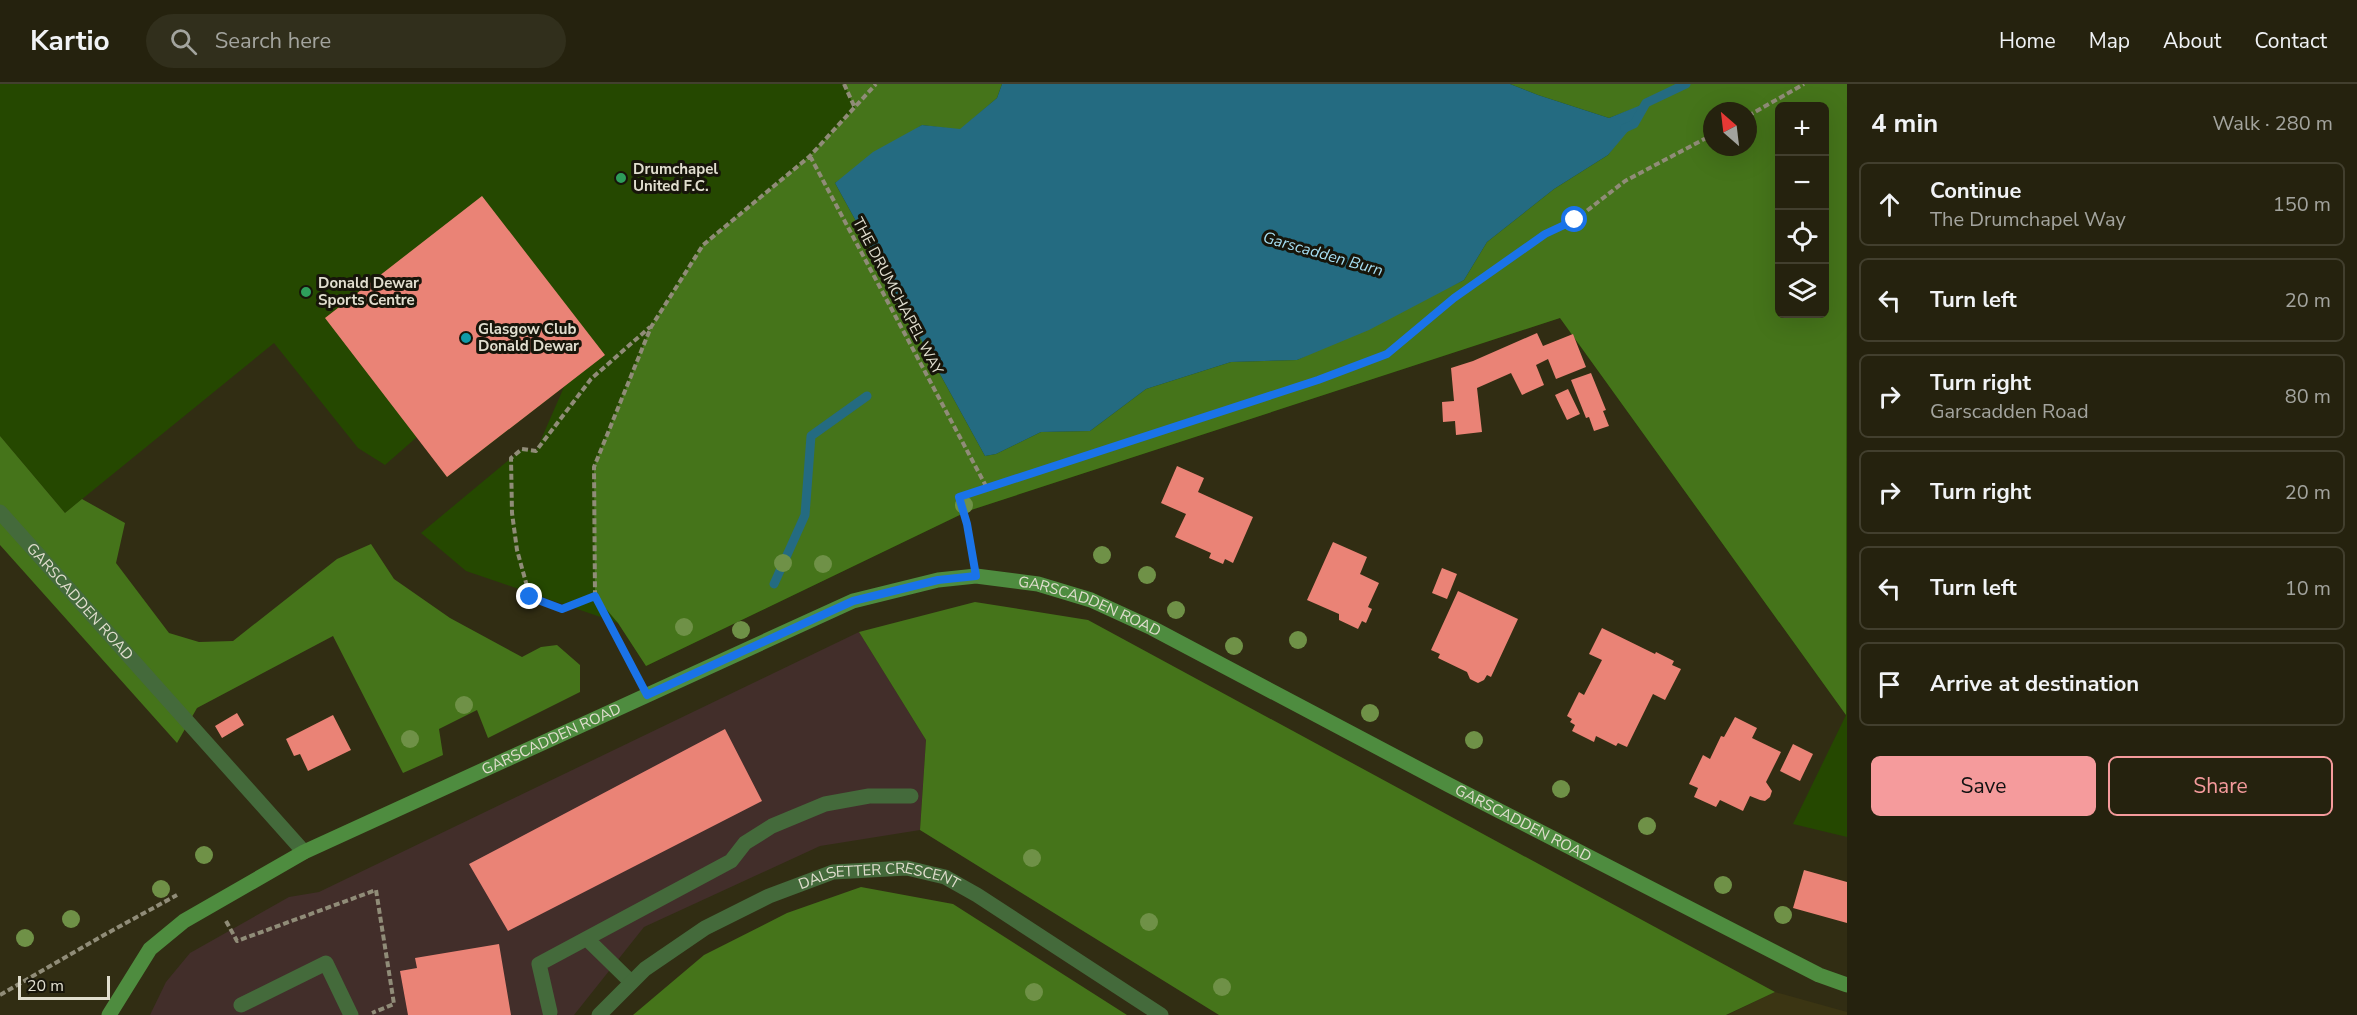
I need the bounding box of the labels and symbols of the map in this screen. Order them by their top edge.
north arrow [1703,102,1757,156]
place label: Drumchapel United F.C. [633,159,718,196]
marker: Drumchapel United F.C. [614,171,628,185]
route start [1561,206,1587,232]
street label: THE DRUMCHAPEL WAY [848,214,948,379]
water label: Garscadden Burn [1260,226,1386,282]
place label: Donald Dewar Sports Centre [318,273,419,310]
marker: Donald Dewar Sports Centre [299,285,313,299]
place label: Glasgow Club Donald Dewar [478,319,579,356]
marker: Glasgow Club Donald Dewar [459,331,473,345]
street label: GARSCADDEN ROAD [22,538,138,664]
street label: GARSCADDEN ROAD [1017,572,1165,641]
route end [516,583,542,609]
street label: GARSCADDEN ROAD [478,698,624,780]
street label: GARSCADDEN ROAD [1451,780,1595,867]
text: DALSETTER CRESCENT [795,858,964,894]
street label: DALSETTER CRESCENT [795,879,961,897]
scale bar [18,973,110,1000]

